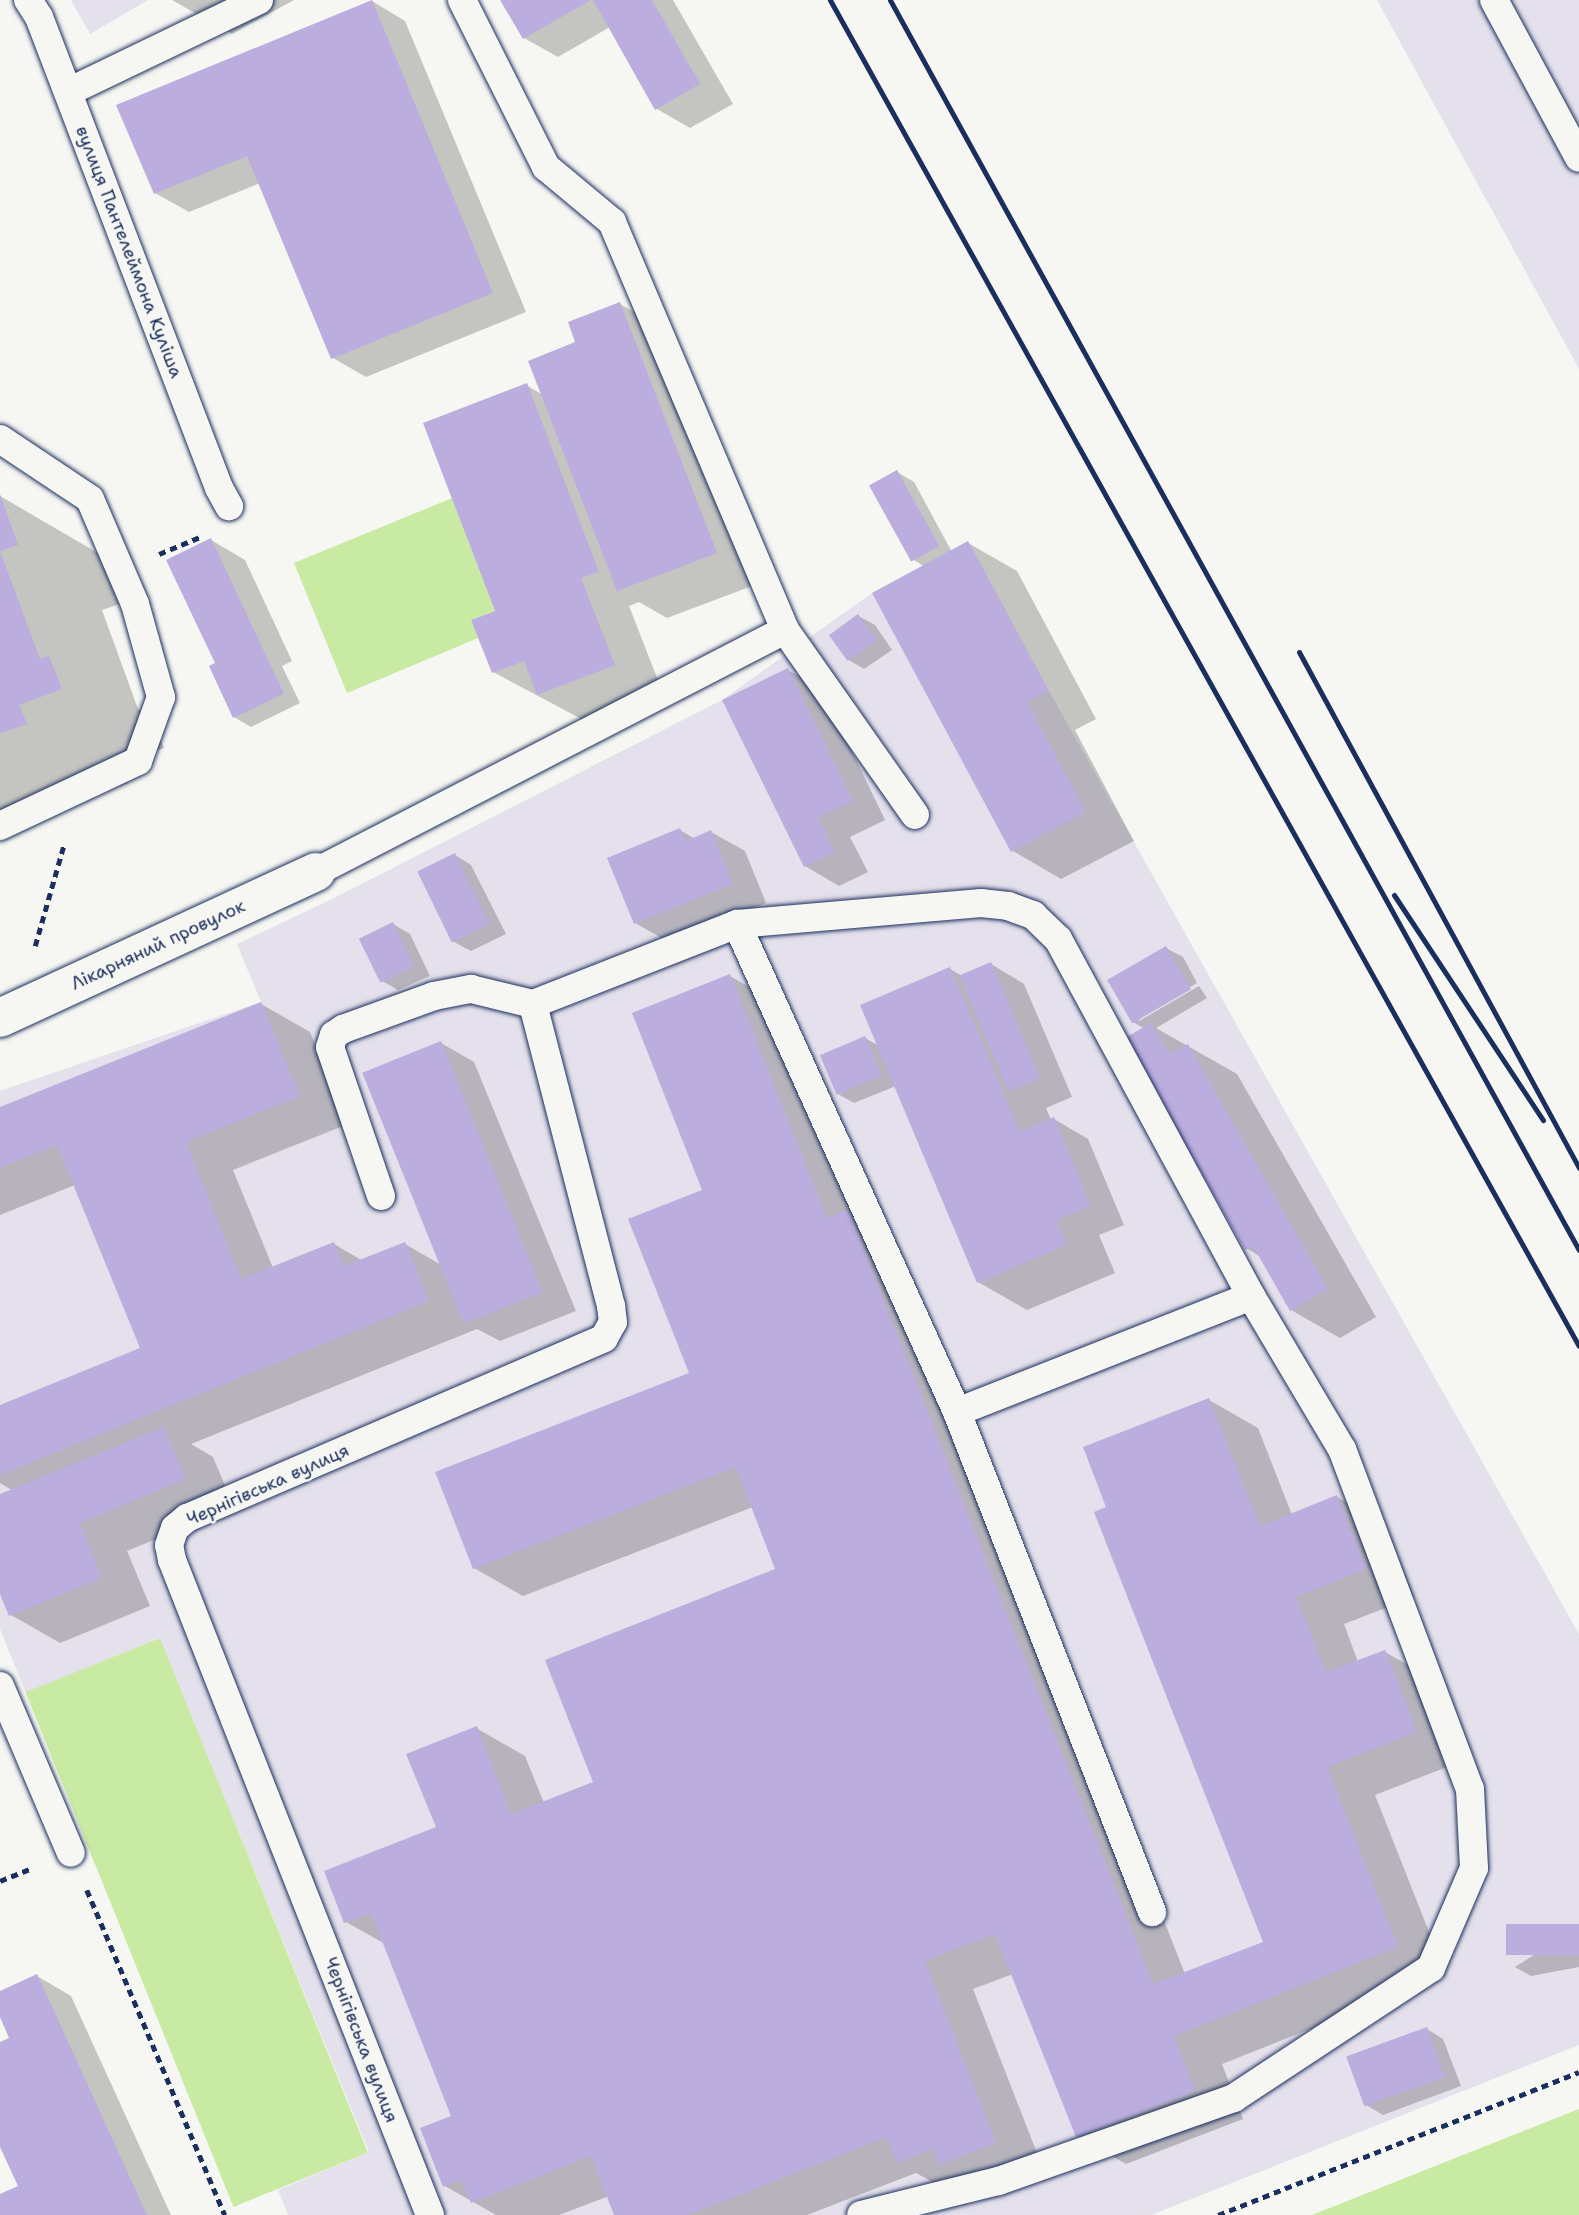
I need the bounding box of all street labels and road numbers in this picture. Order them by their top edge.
street label: вулиця Пантелеймона Куліша [71,123,187,381]
street label: Лікарняний провулок [68,895,248,995]
street label: Чернігівська вулиця [183,1439,353,1531]
street label: Чернігівська вулиця [319,1954,403,2126]

